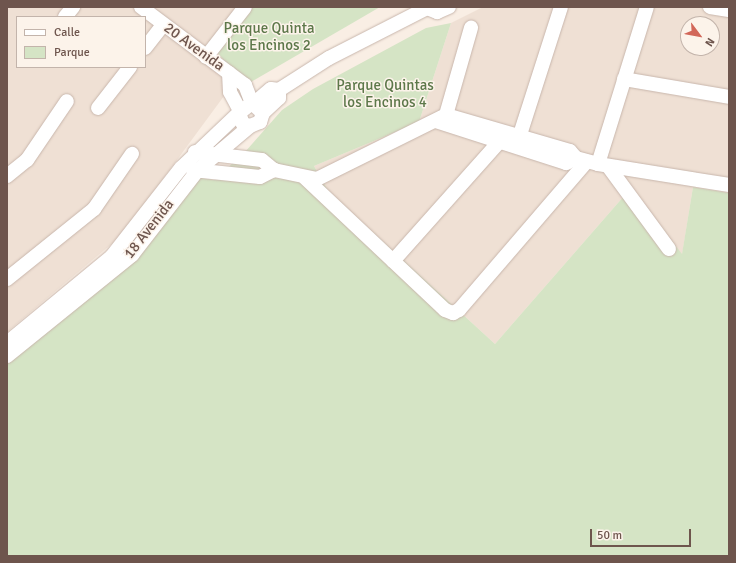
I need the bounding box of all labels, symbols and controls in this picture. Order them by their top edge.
legend [16,16,146,68]
north arrow [680,16,720,56]
street label: 20 Avenida [160,19,228,75]
park label: Parque Quinta los Encinos 2 [223,19,315,54]
text: Calle [54,25,80,40]
text: N [702,35,717,49]
text: Parque [54,45,90,60]
park label: Parque Quintas los Encinos 4 [336,76,434,111]
street label: 18 Avenida [120,196,178,262]
scale bar [592,521,693,547]
text: 50 m [597,528,622,543]

